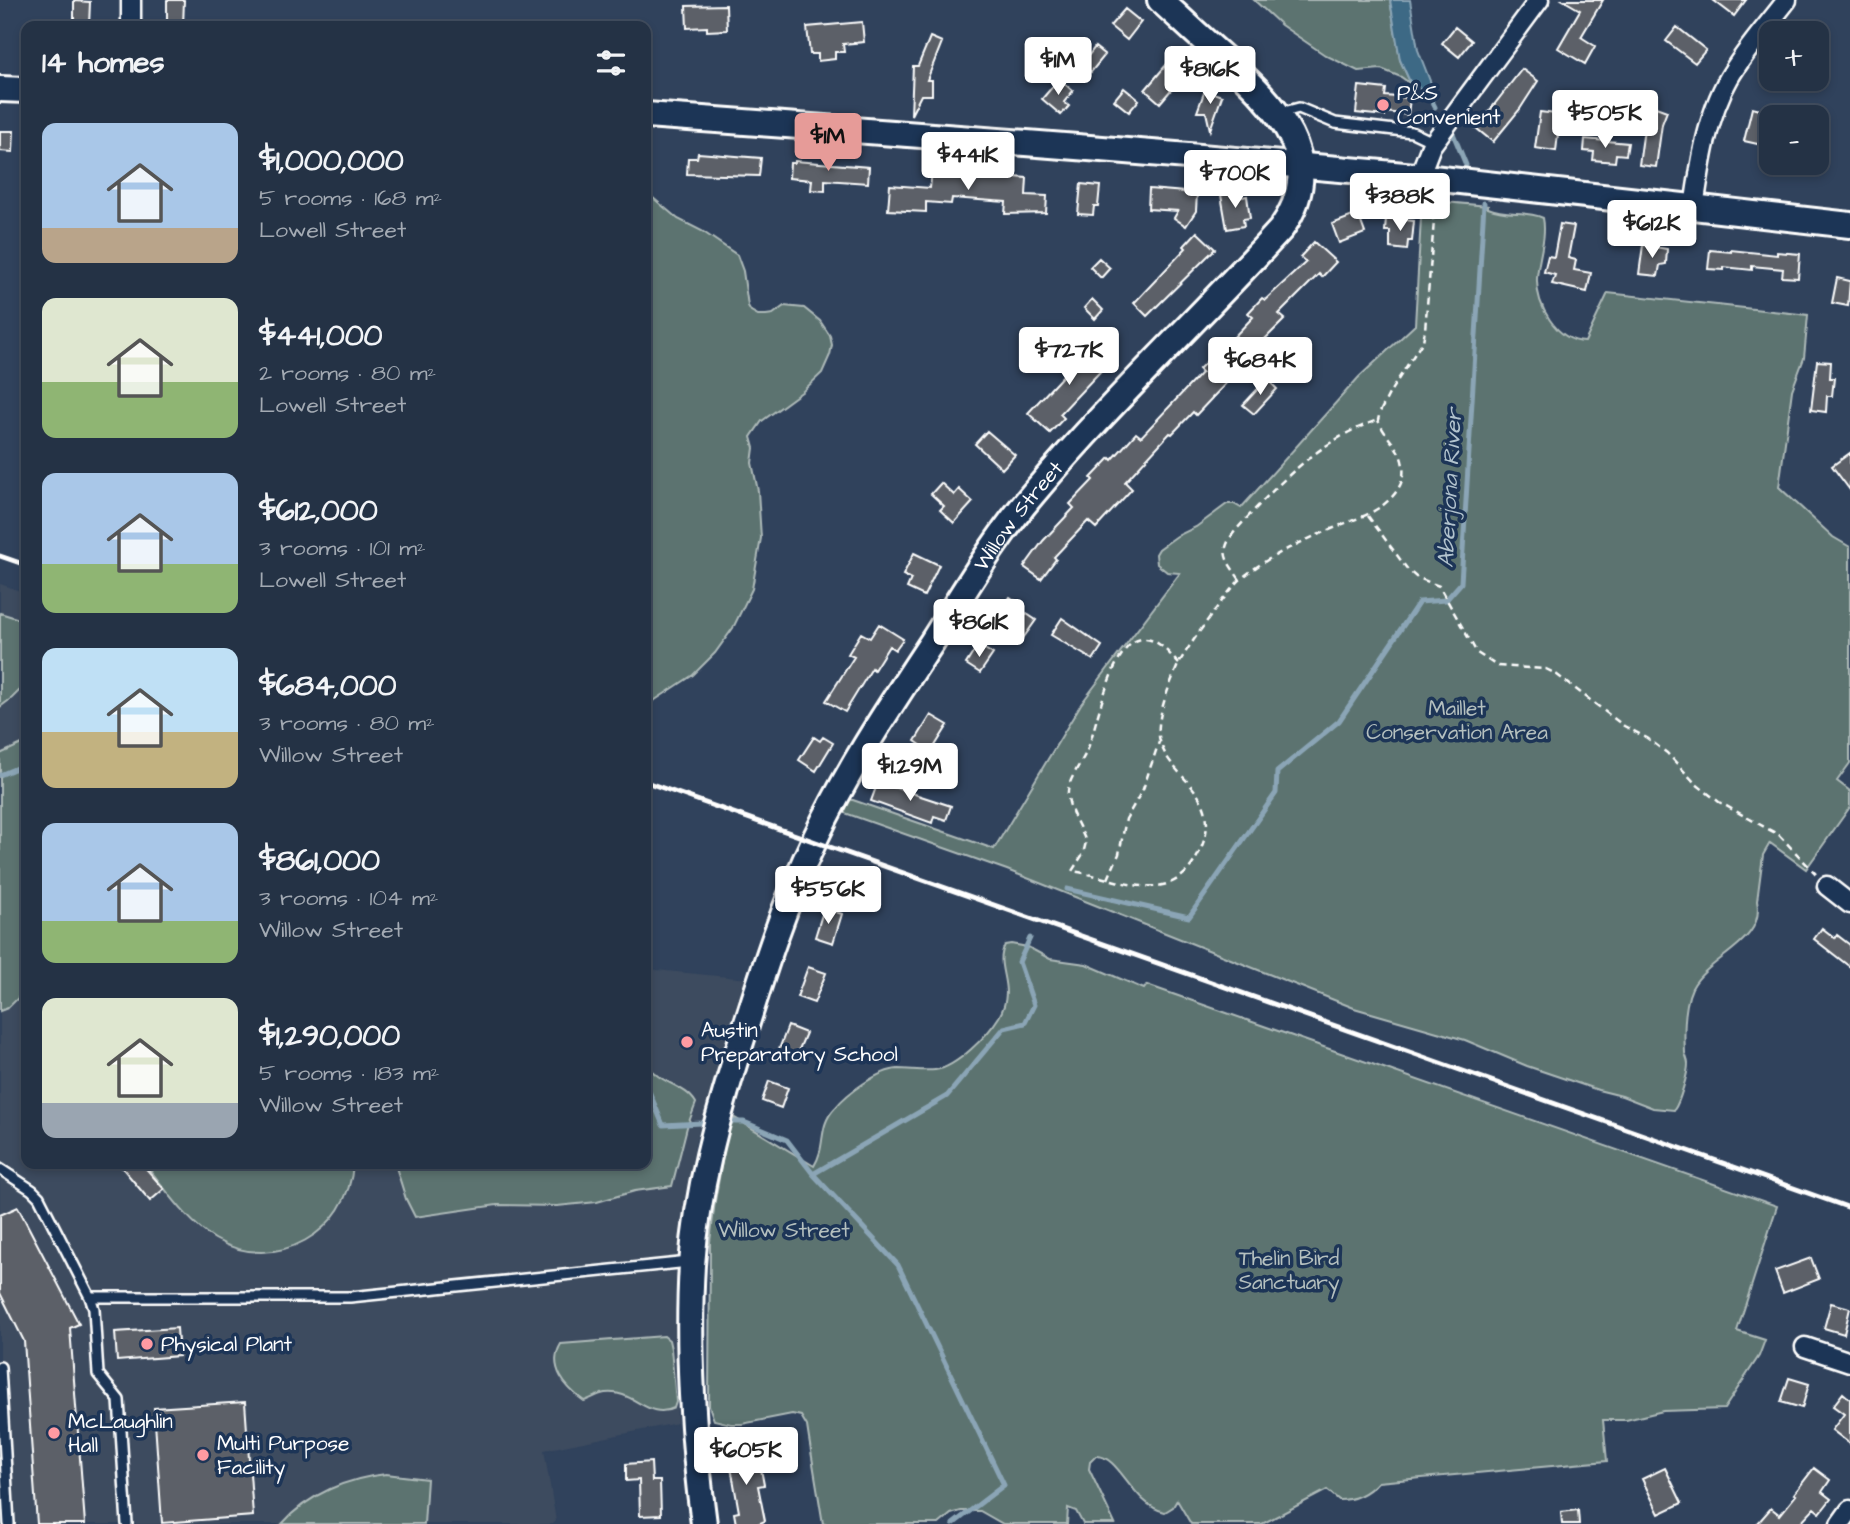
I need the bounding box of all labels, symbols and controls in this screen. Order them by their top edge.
map controls [1759,21,1829,175]
button: + [1759,21,1829,91]
pin: $1M [1024,38,1092,97]
text: 14 homes [42,42,165,84]
icon: filters [592,44,630,82]
text: $1M [1041,44,1075,76]
pin: $816K [1161,46,1259,106]
text: $816K [1180,53,1240,85]
place label: P&S Convenient [1397,79,1501,132]
pin: $505K [1556,90,1654,150]
marker: P&S Convenient [1375,97,1391,113]
text: $505K [1568,97,1642,129]
button: − [1759,105,1829,175]
pin: $1M [794,114,862,173]
text: $1M [811,120,845,152]
pin: $441K [919,132,1017,192]
text: $441K [938,139,998,171]
text: $1,000,000 [259,140,404,182]
pin: $700K [1186,150,1284,210]
icon: home [98,151,182,235]
text: $700K [1200,157,1270,189]
pin: $388K [1351,174,1449,233]
text: $388K [1366,180,1434,212]
text: 5 rooms · 168 m² [259,182,442,214]
pin: $612K [1603,201,1701,260]
text: $612K [1623,207,1681,239]
text: Lowell Street [259,214,406,246]
text: $441,000 [259,315,383,357]
icon: home [98,326,182,410]
pin: $727K [1020,328,1118,387]
text: $727K [1035,334,1103,366]
pin: $684K [1211,338,1309,397]
text: $684K [1224,344,1296,376]
text: 2 rooms · 80 m² [259,357,436,389]
text: Lowell Street [259,389,406,421]
water label: Aberjona River [1430,405,1470,568]
street label: Willow Street [967,454,1070,577]
text: $612,000 [259,490,378,532]
icon: home [98,501,182,585]
text: 3 rooms · 101 m² [259,532,426,564]
text: Lowell Street [259,564,406,596]
pin: $861K [930,600,1028,659]
text: $861K [949,606,1009,638]
text: $684,000 [259,665,397,707]
icon: home [98,676,182,760]
park label: Maillet Conservation Area [1366,694,1548,747]
text: 3 rooms · 80 m² [259,707,435,739]
text: Willow Street [259,739,403,771]
pin: $1.29M [853,744,967,803]
text: $1.29M [878,750,942,782]
text: $861,000 [259,840,380,882]
icon: home [98,851,182,935]
pin: $556K [779,866,877,926]
text: $556K [791,873,865,905]
text: 3 rooms · 104 m² [259,882,438,914]
text: Willow Street [259,914,403,946]
text: $1,290,000 [259,1015,400,1057]
place label: Austin Preparatory School [701,1016,898,1071]
icon: home [98,1026,182,1110]
marker: Austin Preparatory School [679,1034,695,1050]
text: 5 rooms · 183 m² [259,1057,439,1089]
text: Willow Street [259,1089,403,1121]
park label: Willow Street [718,1216,850,1245]
park label: Thelin Bird Sanctuary [1239,1244,1340,1299]
place label: Physical Plant [161,1330,293,1361]
marker: Physical Plant [139,1336,155,1352]
place label: McLaughlin Hall [68,1407,173,1460]
marker: McLaughlin Hall [46,1425,62,1441]
pin: $605K [697,1428,795,1487]
place label: Multi Purpose Facility [217,1429,349,1484]
text: $605K [710,1434,782,1466]
marker: Multi Purpose Facility [195,1447,211,1463]

